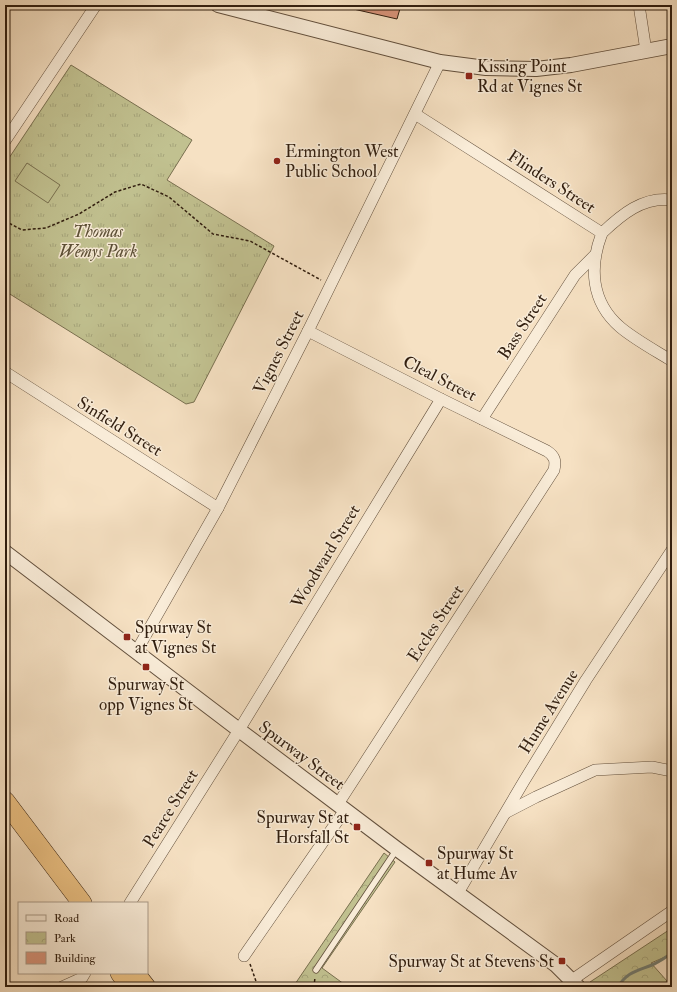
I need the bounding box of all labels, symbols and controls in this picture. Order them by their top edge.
place label: Kissing Point Rd at Vignes St [477,56,583,97]
marker: Kissing Point Rd at Vignes St [464,71,474,81]
place label: Ermington West Public School [285,141,399,182]
street label: Flinders Street [504,145,600,218]
marker: Ermington West Public School [272,156,282,166]
park label: Thomas Wemys Park [59,221,137,262]
street label: Bass Street [493,289,552,363]
street label: Vignes Street [248,306,309,398]
street label: Cleal Street [399,351,480,406]
street label: Sinfield Street [73,392,167,461]
street label: Woodward Street [286,500,365,613]
street label: Eccles Street [403,580,468,666]
place label: Spurway St at Vignes St [135,617,217,658]
marker: Spurway St at Vignes St [122,632,132,642]
marker: Spurway St opp Vignes St [141,662,151,672]
street label: Hume Avenue [514,665,583,757]
place label: Spurway St opp Vignes St [99,674,194,716]
street label: Spurway Street [254,716,349,796]
street label: Pearce Street [138,765,203,851]
place label: Spurway St at Horsfall St [257,807,349,848]
marker: Spurway St at Horsfall St [352,822,362,832]
place label: Spurway St at Hume Av [437,843,518,884]
marker: Spurway St at Hume Av [424,858,434,868]
legend [18,902,148,974]
text: Road [54,911,79,926]
text: Park [54,931,76,946]
text: Building [54,951,97,966]
place label: Spurway St at Stevens St [388,951,554,973]
marker: Spurway St at Stevens St [557,956,567,966]

